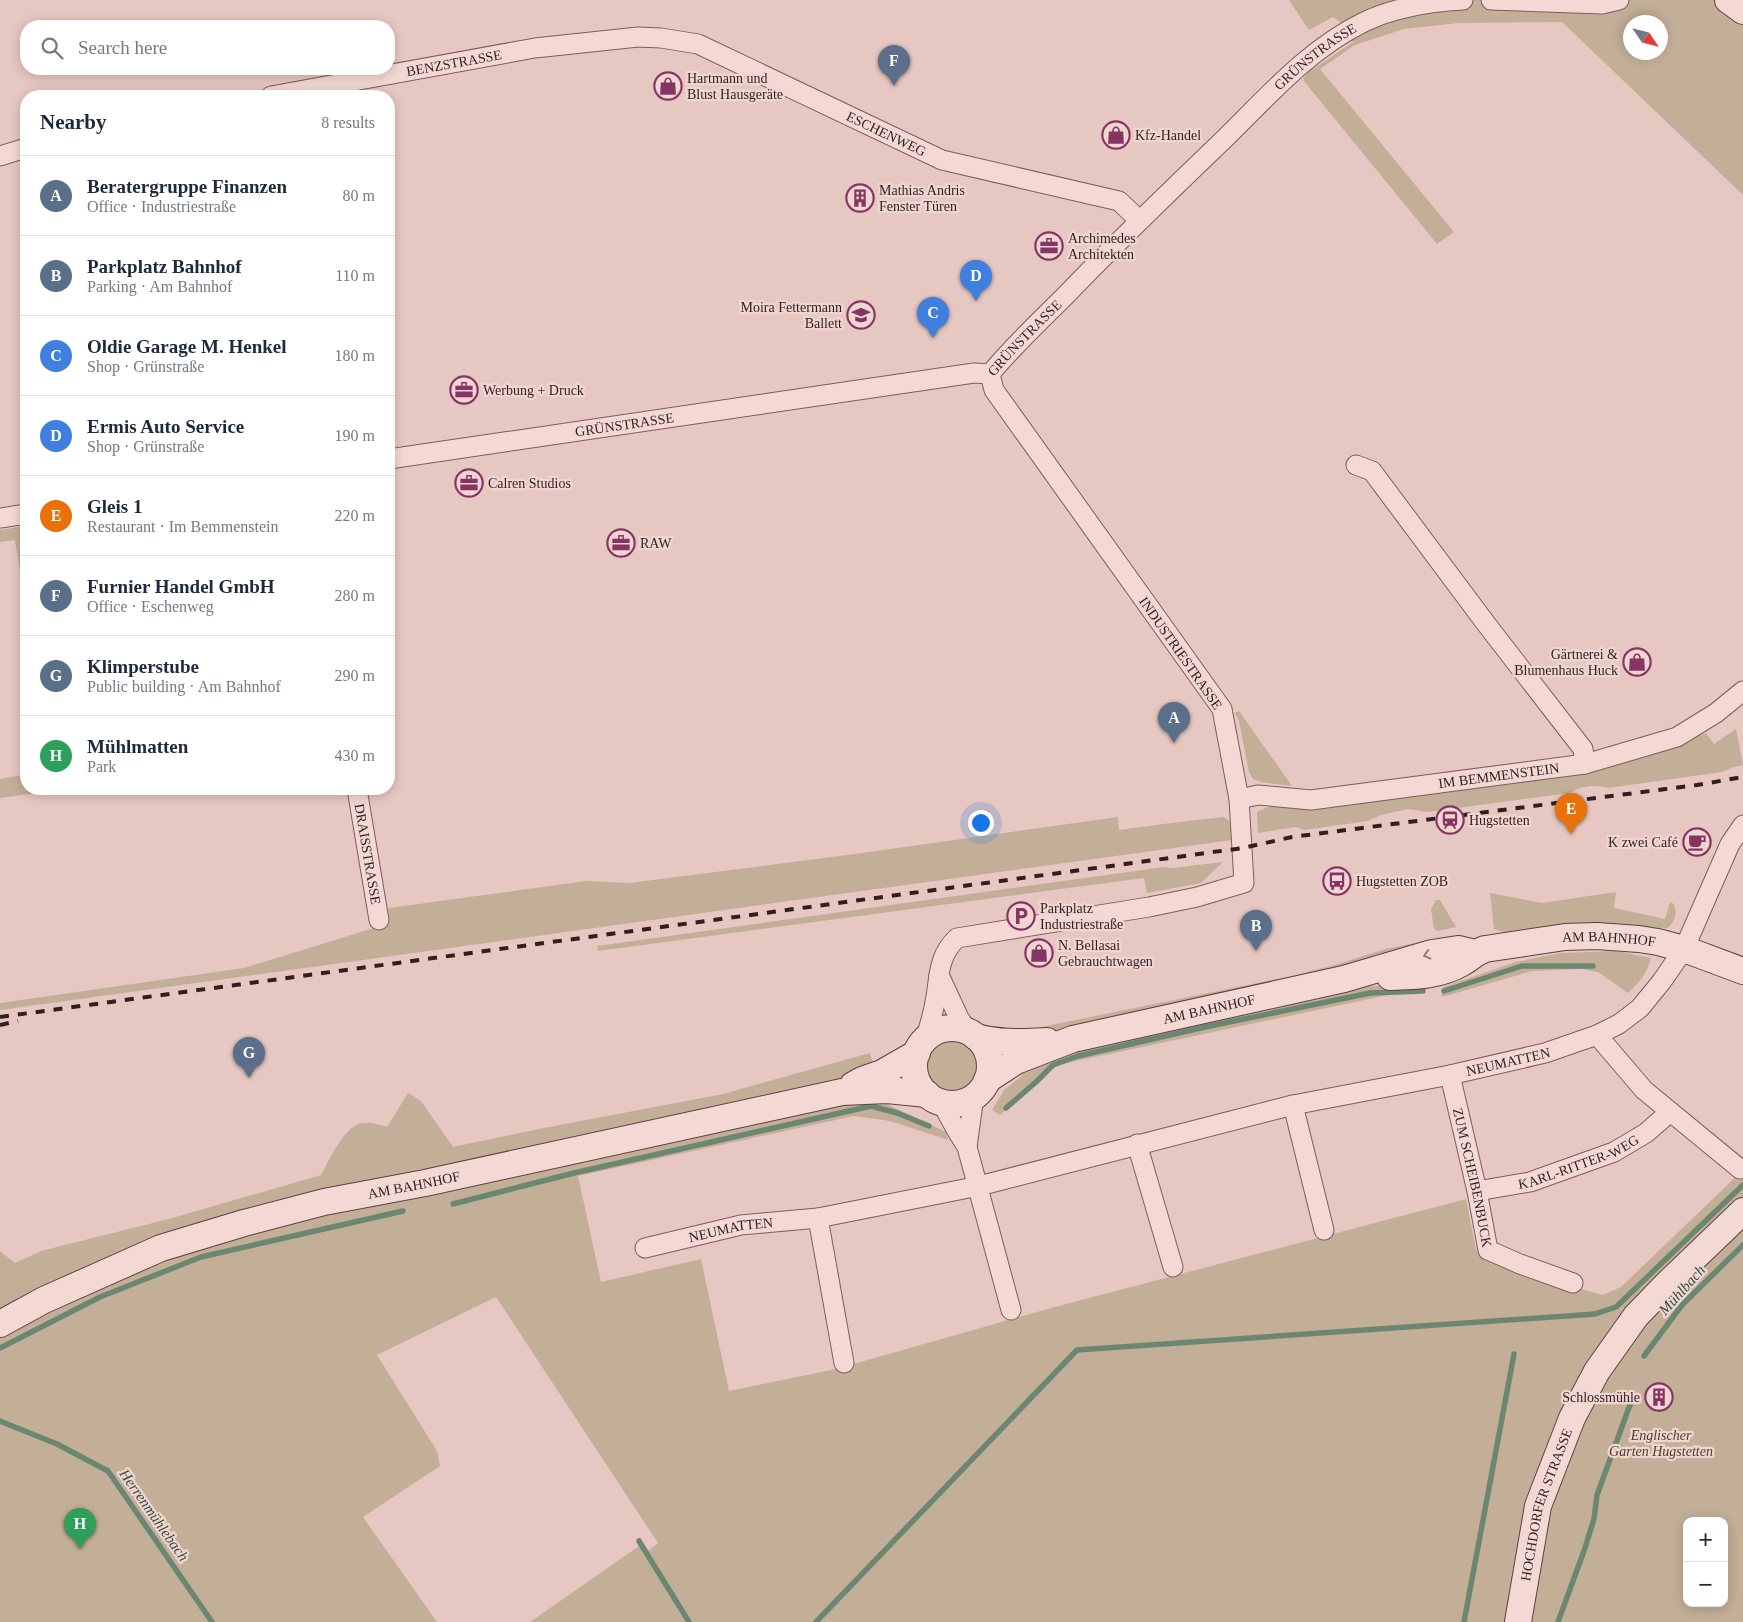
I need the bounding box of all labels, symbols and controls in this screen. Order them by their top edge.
north arrow [1623,15,1668,60]
search box [20,20,395,75]
street label: GRÜNSTRASSE [1271,21,1359,93]
icon: search [38,34,66,62]
text: Search here [78,37,167,58]
pin: F [878,45,910,86]
street label: BENZSTRASSE [405,47,503,79]
shop icon: Hartmann und Blust Hausgeräte [653,71,683,101]
place label: Hartmann und Blust Hausgeräte [687,71,783,102]
street label: ESCHENWEG [844,109,928,159]
text: Nearby [40,110,107,134]
text: 8 results [321,114,375,131]
shop icon: Kfz-Handel [1101,120,1131,150]
place label: Kfz-Handel [1135,128,1201,143]
text: Beratergruppe Finanzen [87,176,287,197]
building icon: Mathias Andris Fenster Türen [845,183,875,213]
place label: Mathias Andris Fenster Türen [879,183,965,214]
text: A [50,187,62,204]
text: 80 m [343,187,375,204]
text: Office · Industriestraße [87,198,236,215]
office icon: Archimedes Architekten [1034,231,1064,261]
place label: Archimedes Architekten [1068,231,1136,262]
text: Parkplatz Bahnhof [87,256,242,277]
pin: D [960,260,992,301]
text: B [51,267,61,284]
text: 110 m [335,267,375,284]
text: Parking · Am Bahnhof [87,278,232,295]
pin: C [917,297,949,338]
street label: GRÜNSTRASSE [985,297,1065,379]
place label: Moira Fettermann Ballett [741,300,842,331]
school or university icon: Moira Fettermann Ballett [846,300,876,330]
text: Oldie Garage M. Henkel [87,336,286,357]
text: C [50,347,62,364]
text: 180 m [335,347,375,364]
text: Shop · Grünstraße [87,358,204,375]
office icon: Werbung + Druck [449,375,479,405]
place label: Werbung + Druck [483,383,584,398]
street label: GRÜNSTRASSE [574,410,675,440]
text: Ermis Auto Service [87,416,244,437]
text: D [50,427,62,444]
text: 190 m [335,427,375,444]
text: Shop · Grünstraße [87,438,204,455]
office icon: Calren Studios [454,468,484,498]
place label: Calren Studios [488,476,571,491]
text: Gleis 1 [87,496,142,517]
text: E [51,507,61,524]
text: 220 m [335,507,375,524]
text: Restaurant · Im Bemmenstein [87,518,279,535]
office icon: RAW [606,528,636,558]
place label: RAW [640,536,672,551]
text: Furnier Handel GmbH [87,576,275,597]
text: F [51,587,61,604]
text: 280 m [335,587,375,604]
street label: INDUSTRIESTRASSE [1136,594,1225,712]
text: Office · Eschenweg [87,598,214,615]
place label: Gärtnerei & Blumenhaus Huck [1514,647,1618,678]
shop icon: Gärtnerei & Blumenhaus Huck [1622,647,1652,677]
text: Klimperstube [87,656,199,677]
text: G [50,667,62,684]
text: 290 m [335,667,375,684]
text: Public building · Am Bahnhof [87,678,281,695]
pin: A [1158,702,1190,743]
text: Mühlmatten [87,736,188,757]
text: H [50,747,62,764]
text: 430 m [335,747,375,764]
text: Park [87,758,116,775]
street label: IM BEMMENSTEIN [1437,760,1560,791]
pin: E [1555,793,1587,834]
street label: DRAISSTRASSE [352,803,383,906]
station icon: Hugstetten [1435,805,1465,835]
your location [968,810,994,836]
place label: Hugstetten [1469,813,1530,828]
cafe icon: K zwei Café [1682,827,1712,857]
place label: K zwei Café [1608,835,1678,850]
bus stop icon: Hugstetten ZOB [1322,866,1352,896]
place label: Hugstetten ZOB [1356,874,1448,889]
parking icon: Parkplatz Industriestraße [1006,901,1036,931]
place label: Parkplatz Industriestraße [1040,901,1123,932]
pin: B [1240,910,1272,951]
street label: AM BAHNHOF [1562,929,1657,950]
shop icon: N. Bellasai Gebrauchtwagen [1024,938,1054,968]
place label: N. Bellasai Gebrauchtwagen [1058,938,1153,969]
one-way arrow [1423,949,1431,960]
street label: AM BAHNHOF [1162,992,1257,1027]
pin: G [233,1037,265,1078]
street label: NEUMATTEN [1465,1045,1552,1079]
street label: ZUM SCHEIBENBUCK [1450,1106,1494,1248]
street label: KARL-RITTER-WEG [1517,1132,1642,1192]
street label: AM BAHNHOF [366,1169,462,1202]
street label: NEUMATTEN [687,1215,774,1245]
water label: Mühlbach [1655,1262,1708,1319]
building icon: Schlossmühle [1644,1382,1674,1412]
place label: Schlossmühle [1562,1390,1640,1405]
street label: HOCHDORFER STRASSE [1518,1426,1575,1582]
park label: Englischer Garten Hugstetten [1609,1428,1713,1459]
water label: Herrenmühlebach [116,1465,192,1564]
pin: H [64,1508,96,1549]
map controls [1683,1517,1728,1607]
button: + [1683,1517,1728,1562]
button: − [1683,1562,1728,1607]

